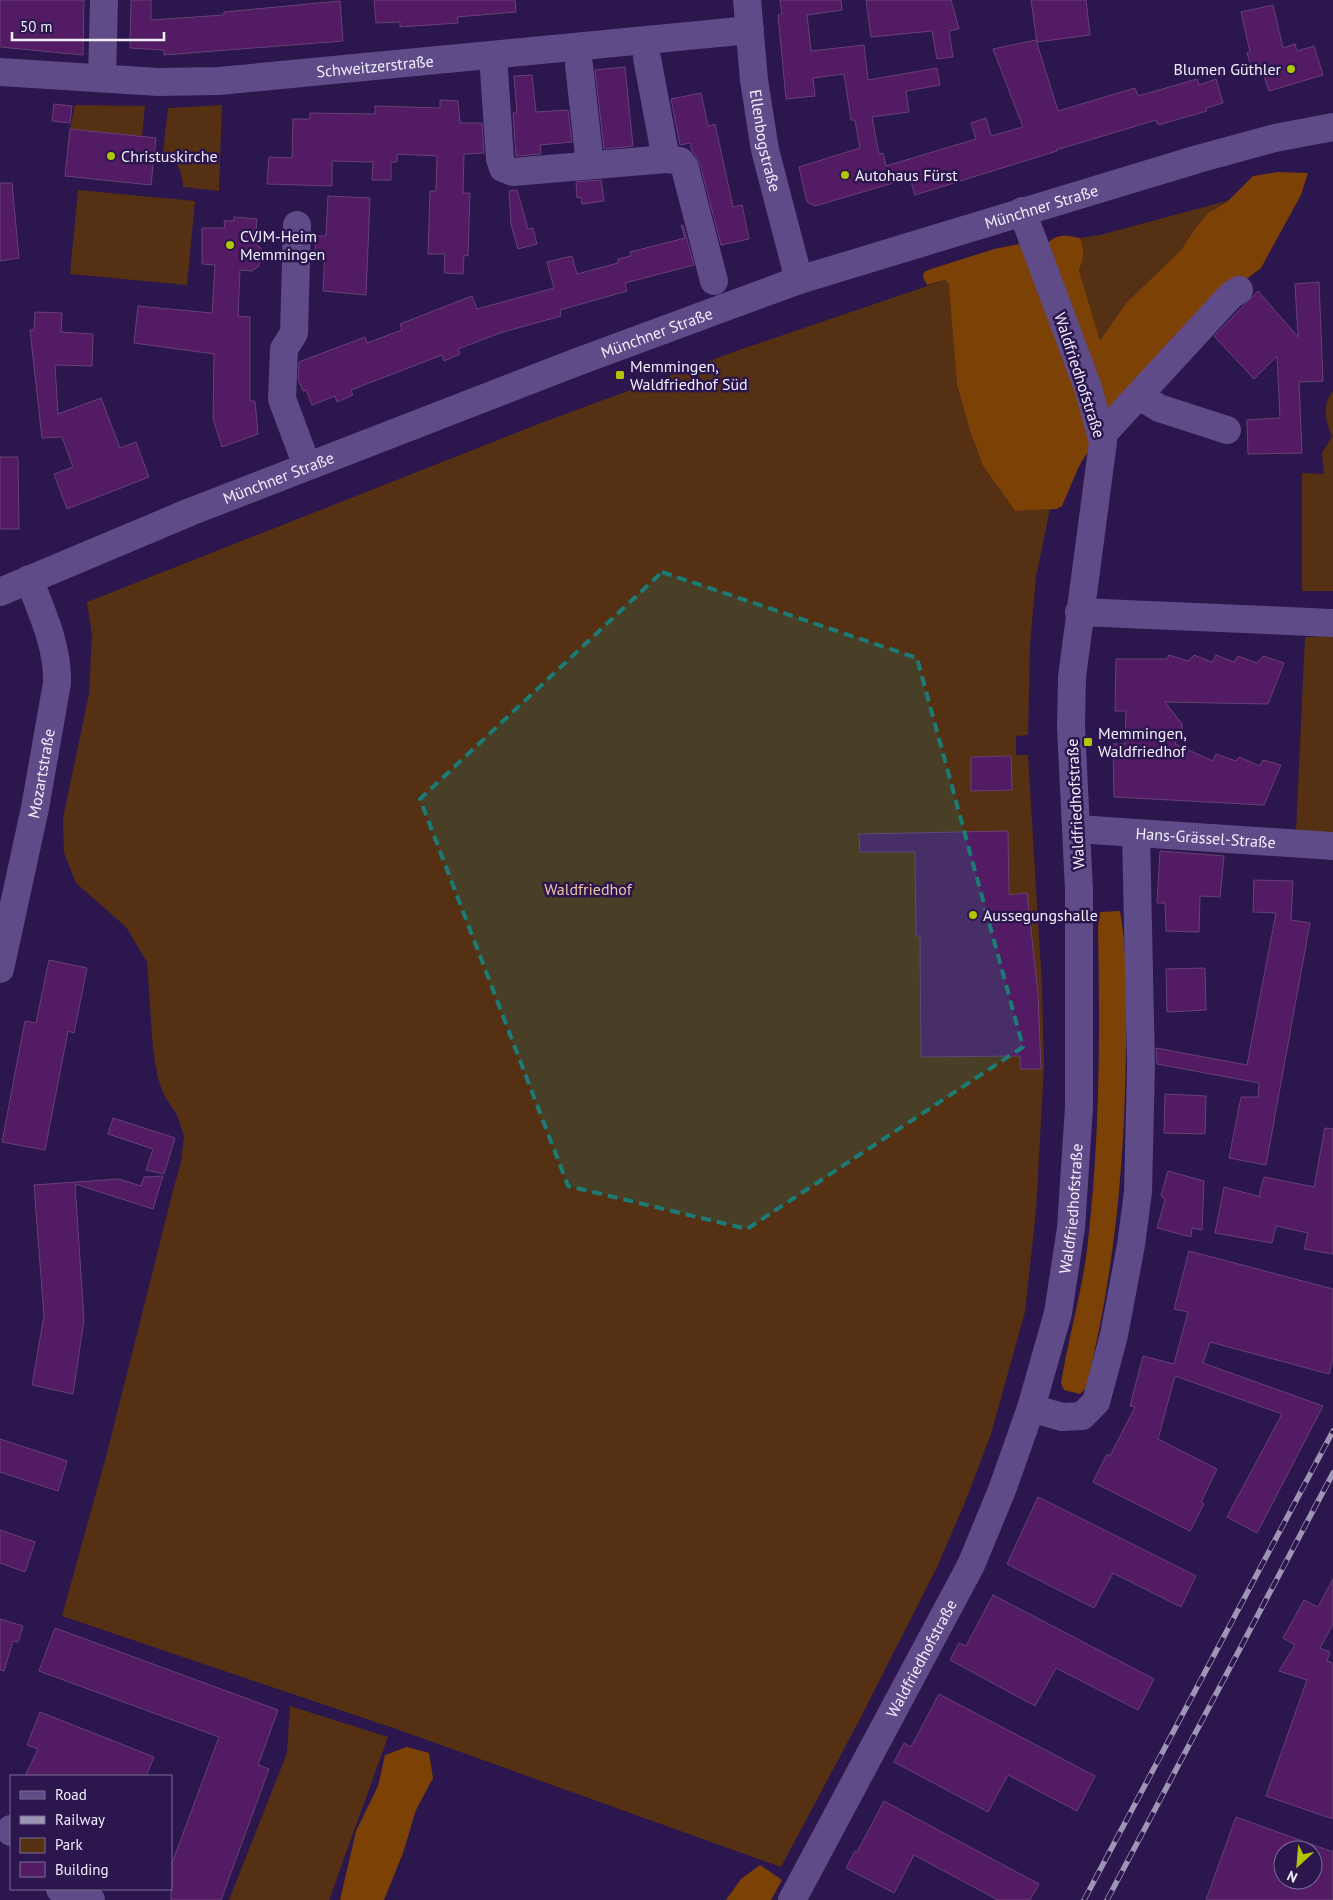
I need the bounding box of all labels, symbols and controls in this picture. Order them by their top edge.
scale bar [12,10,165,42]
text: 50 m [20,17,53,36]
street label: Schweitzerstraße [315,50,434,82]
place label: Blumen Güthler [1173,59,1282,79]
marker: Blumen Güthler [1285,63,1297,75]
street label: Ellenbogstraße [746,88,785,194]
place label: Christuskirche [121,146,218,166]
marker: Christuskirche [105,150,117,162]
place label: Autohaus Fürst [855,165,958,185]
marker: Autohaus Fürst [839,169,851,181]
street label: Münchner Straße [982,180,1100,233]
place label: CVJM-Heim Memmingen [240,226,325,264]
marker: CVJM-Heim Memmingen [224,239,236,251]
street label: Münchner Straße [598,303,715,362]
street label: Waldfriedhofstraße [1050,310,1110,440]
place label: Memmingen, Waldfriedhof Süd [630,356,748,394]
marker: Memmingen, Waldfriedhof Süd [614,369,626,381]
street label: Münchner Straße [220,447,337,508]
place label: Memmingen, Waldfriedhof [1098,723,1187,761]
street label: Mozartstraße [23,727,59,820]
marker: Memmingen, Waldfriedhof [1082,736,1094,748]
street label: Waldfriedhofstraße [1062,738,1088,870]
street label: Hans-Grässel-Straße [1135,823,1276,852]
park label: Waldfriedhof [544,879,633,899]
place label: Aussegungshalle [983,905,1098,925]
marker: Aussegungshalle [967,909,979,921]
street label: Waldfriedhofstraße [1054,1143,1087,1275]
street label: Waldfriedhofstraße [881,1596,961,1721]
legend [10,1775,172,1890]
text: Road [55,1785,87,1804]
text: Railway [55,1810,105,1829]
text: Park [55,1835,83,1854]
north arrow [1273,1840,1323,1890]
text: Building [55,1860,109,1879]
text: N [1284,1867,1300,1887]

